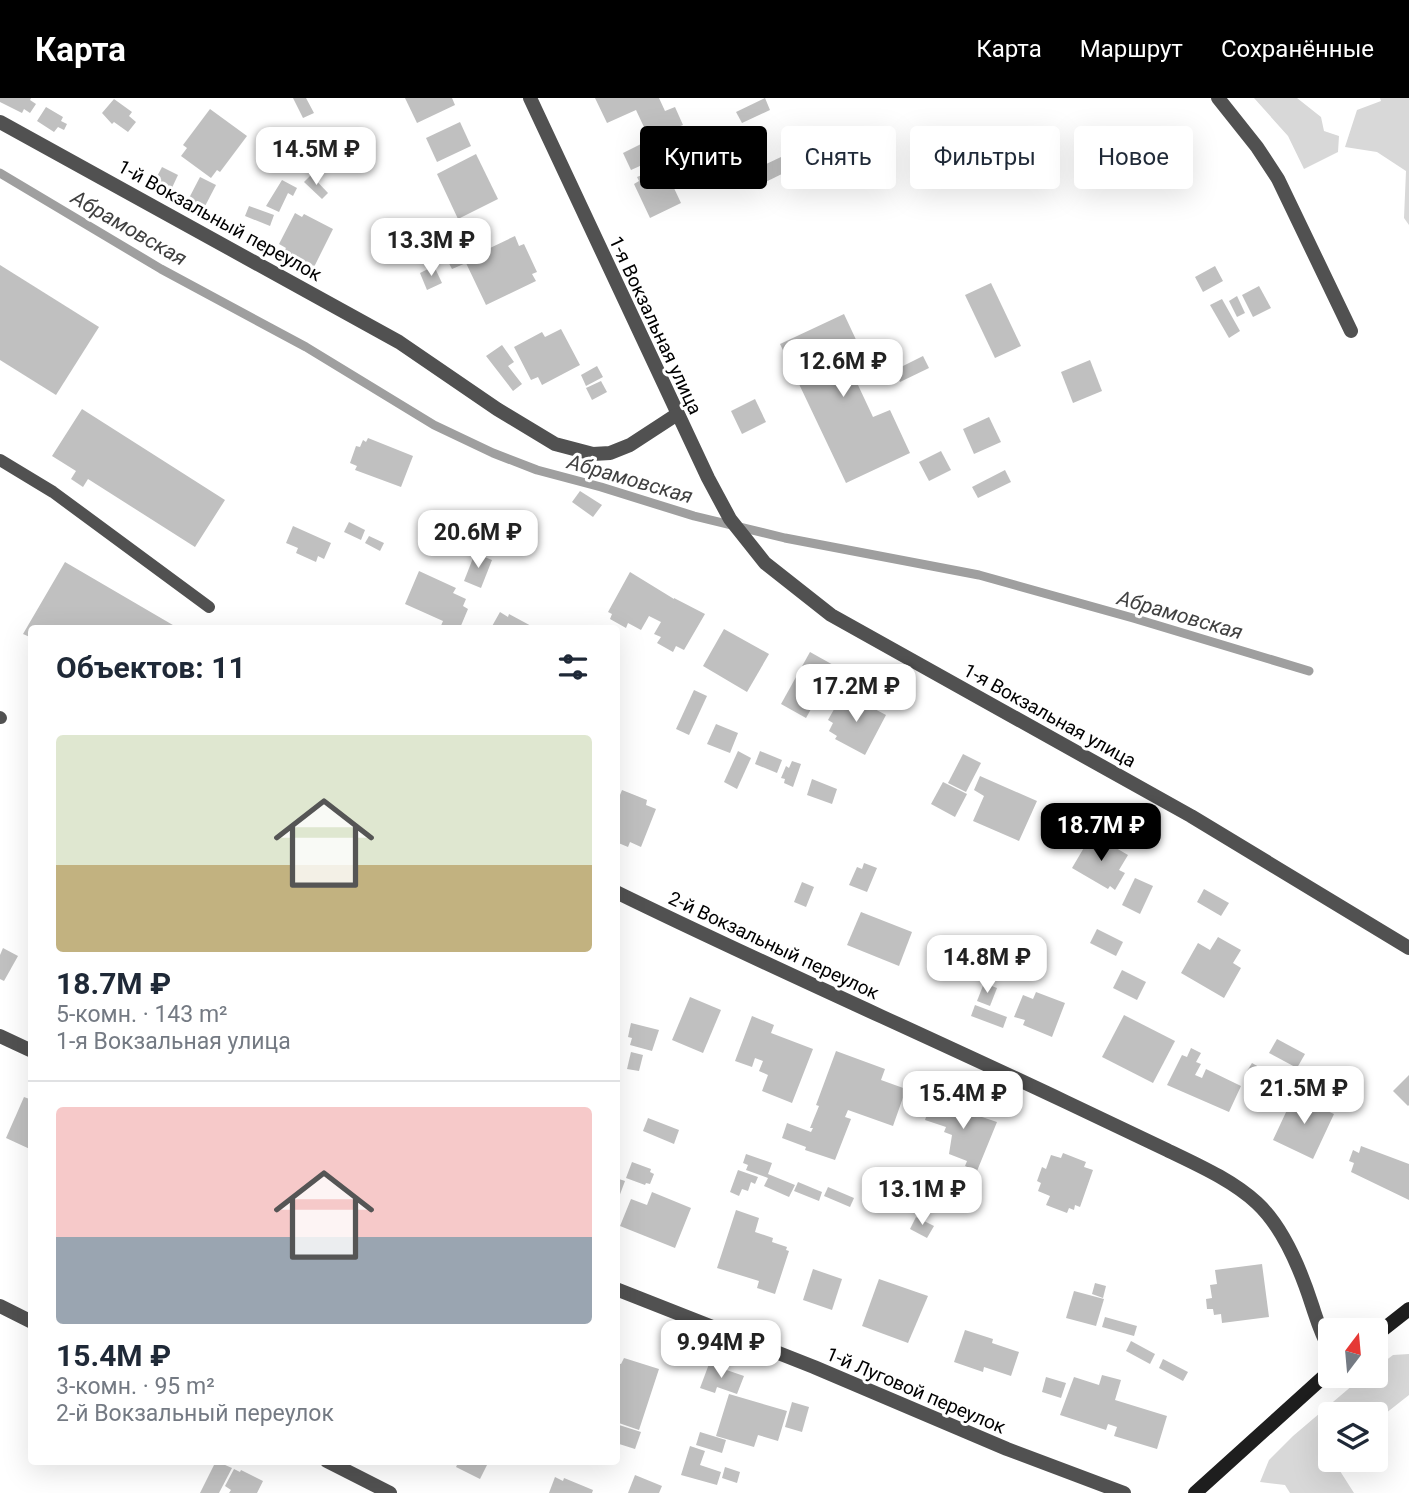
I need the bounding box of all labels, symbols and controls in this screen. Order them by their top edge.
text: Карта [35,30,126,69]
text: Карта [976,35,1042,63]
text: Маршрут [1080,35,1183,63]
text: Сохранённые [1221,35,1374,63]
chip: Купить [640,126,767,189]
chip: Снять [781,126,896,189]
chip: Фильтры [910,126,1060,189]
chip: Новое [1074,126,1193,189]
pin: 14.5M ₽ [251,127,381,187]
text: 14.5M ₽ [272,136,360,163]
street label: 1-й Вокзальный переулок [114,155,326,287]
water label: Абрамовская [66,185,191,271]
pin: 13.3M ₽ [366,218,496,278]
text: 13.3M ₽ [387,227,475,254]
street label: 1-я Вокзальная улица [604,232,707,418]
pin: 12.6M ₽ [778,340,908,399]
text: 12.6M ₽ [799,348,887,375]
water label: Абрамовская [564,449,695,508]
pin: 20.6M ₽ [413,510,543,570]
text: 20.6M ₽ [434,519,522,546]
water label: Абрамовская [1114,585,1245,644]
icon: filters [554,648,592,686]
text: Объектов: 11 [56,650,246,685]
street label: 1-я Вокзальная улица [959,658,1140,772]
pin: 17.2M ₽ [791,664,921,724]
text: 17.2M ₽ [812,673,900,700]
icon: home [261,780,387,906]
pin: 18.7M ₽ [1036,804,1166,863]
text: 18.7M ₽ [1057,812,1145,839]
street label: 2-й Вокзальный переулок [665,887,883,1005]
pin: 14.8M ₽ [922,936,1052,995]
text: 14.8M ₽ [943,944,1031,971]
text: 18.7M ₽ [56,966,171,1001]
text: 5-комн. · 143 m² [56,1001,228,1028]
text: 1-я Вокзальная улица [56,1028,291,1055]
pin: 21.5M ₽ [1239,1066,1369,1126]
pin: 15.4M ₽ [898,1072,1028,1131]
text: 21.5M ₽ [1260,1075,1348,1102]
text: 15.4M ₽ [919,1080,1007,1107]
icon: home [261,1152,387,1278]
pin: 13.1M ₽ [857,1168,987,1227]
text: 13.1M ₽ [878,1176,966,1203]
north arrow [1318,1318,1388,1388]
map controls [1318,1318,1388,1472]
pin: 9.94M ₽ [656,1320,786,1380]
text: 9.94M ₽ [677,1329,765,1356]
text: 15.4M ₽ [56,1338,171,1373]
street label: 1-й Луговой переулок [823,1342,1010,1439]
text: 3-комн. · 95 m² [56,1373,215,1400]
text: 2-й Вокзальный переулок [56,1400,334,1427]
button: layers [1318,1402,1388,1472]

